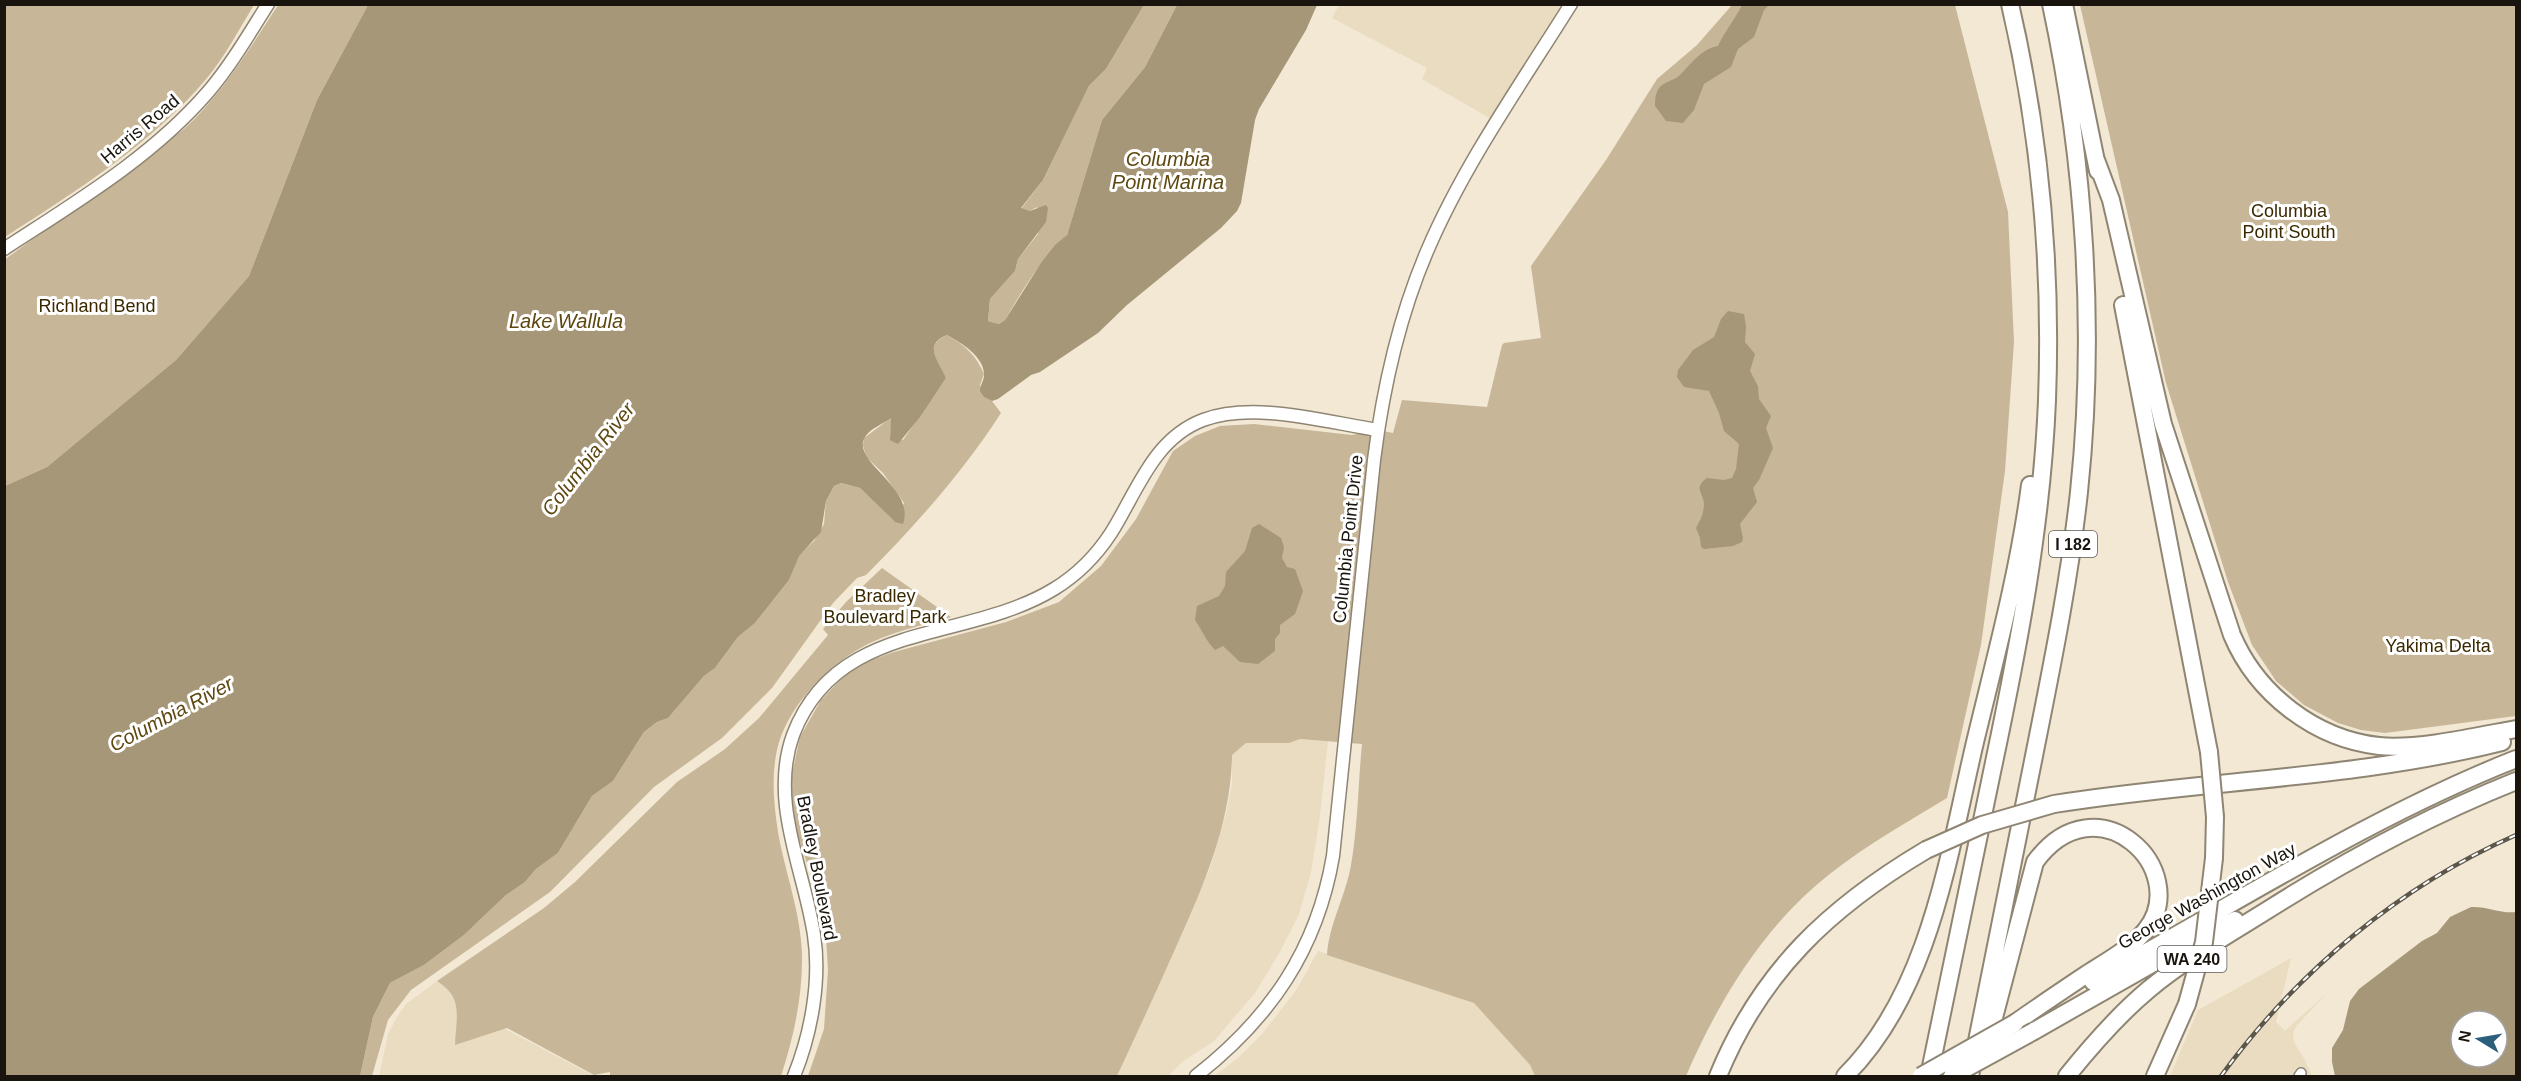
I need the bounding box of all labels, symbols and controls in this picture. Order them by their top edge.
street label: Harris Road [97,90,183,168]
water label: Columbia Point Marina [1112,148,1224,193]
park label: Columbia Point South [2242,201,2336,242]
park label: Richland Bend [38,296,156,316]
water label: Lake Wallula [509,310,623,332]
water label: Columbia River [537,397,640,520]
street label: Columbia Point Drive [1329,454,1367,624]
road number: I 182 [2049,531,2097,557]
park label: Bradley Boulevard Park [823,586,948,627]
park label: Yakima Delta [2385,636,2492,656]
water label: Columbia River [105,672,238,756]
street label: Bradley Boulevard [793,794,841,942]
street label: George Washington Way [2115,839,2299,953]
road number: WA 240 [2158,946,2226,972]
north arrow [2449,1009,2509,1069]
text: N [2455,1029,2474,1044]

